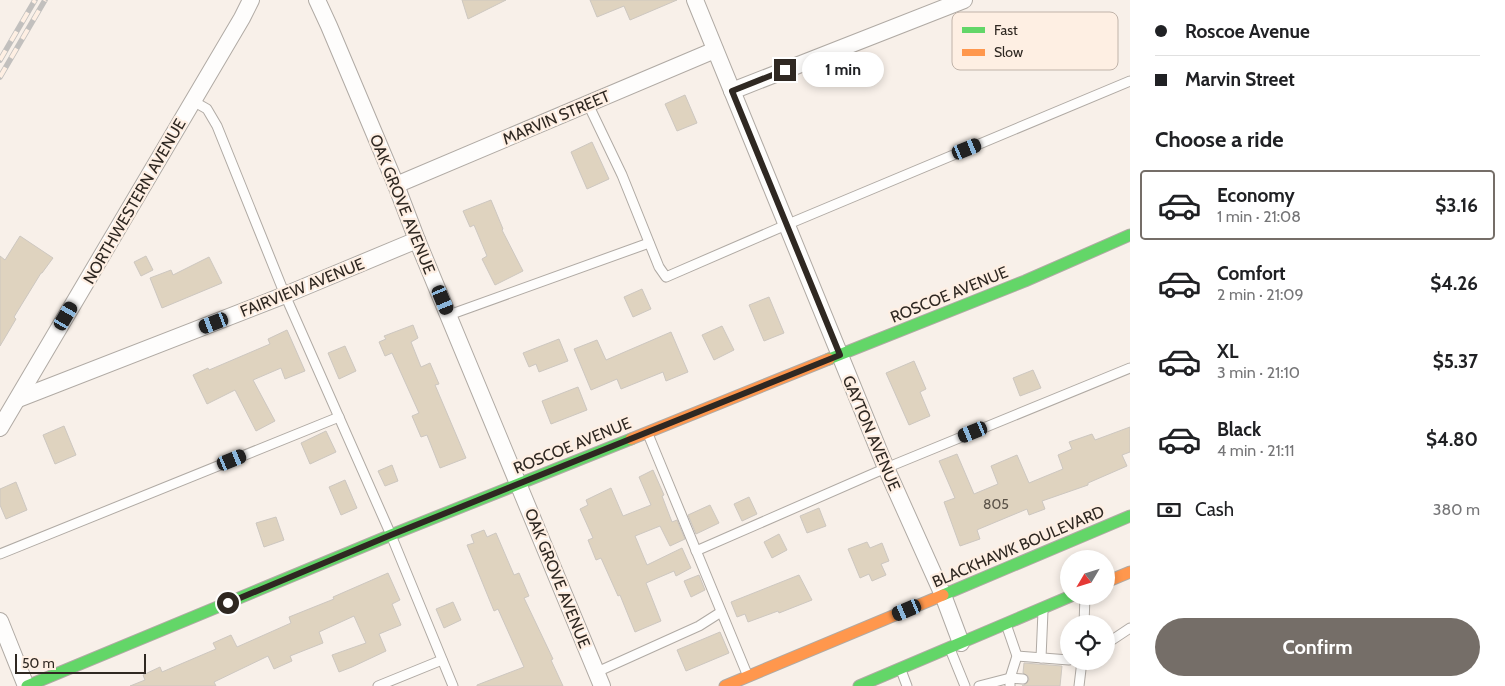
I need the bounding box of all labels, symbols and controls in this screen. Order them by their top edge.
legend [952,12,1118,70]
text: Roscoe Avenue [1185,20,1310,43]
text: Fast [994,21,1018,39]
text: Slow [994,43,1023,61]
callout: 1 min [802,52,885,88]
route end [774,59,796,81]
text: 1 min [825,60,861,79]
text: Marvin Street [1185,68,1295,91]
street label: MARVIN STREET [500,86,613,149]
street label: NORTHWESTERN AVENUE [79,115,190,287]
text: Choose a ride [1155,126,1284,153]
street label: OAK GROVE AVENUE [366,132,439,277]
car [950,136,983,162]
icon: car [1157,183,1202,228]
text: Economy [1217,184,1295,207]
text: $3.16 [1435,194,1478,217]
text: 1 min · 21:08 [1217,207,1301,226]
street label: FAIRVIEW AVENUE [237,254,367,321]
icon: car [1157,261,1202,306]
street label: ROSCOE AVENUE [888,262,1011,327]
text: Comfort [1217,262,1286,285]
text: $4.26 [1430,272,1478,295]
car [430,283,455,317]
text: 2 min · 21:09 [1217,285,1304,304]
car [52,299,79,333]
car [197,311,230,335]
icon: car [1157,339,1202,384]
text: XL [1217,340,1238,363]
text: $5.37 [1433,350,1478,373]
text: 3 min · 21:10 [1217,363,1300,382]
street label: GAYTON AVENUE [839,373,904,494]
street label: ROSCOE AVENUE [511,413,634,478]
icon: car [1157,417,1202,462]
text: Black [1217,418,1261,441]
car [956,419,989,445]
text: $4.80 [1426,428,1478,451]
text: 4 min · 21:11 [1217,441,1295,460]
car [215,447,248,473]
house number: 805 [983,495,1009,513]
icon: cash [1155,496,1183,524]
text: Cash [1195,498,1234,521]
text: 380 m [1433,500,1480,519]
street label: BLACKHAWK BOULEVARD [929,502,1107,591]
street label: OAK GROVE AVENUE [521,506,594,651]
north arrow [1060,550,1115,605]
map controls [1060,550,1115,670]
route start [217,592,239,614]
car [890,597,923,623]
button: locate [1060,615,1115,670]
button: Confirm [1155,618,1480,676]
scale bar [15,651,146,674]
text: 50 m [22,654,55,672]

